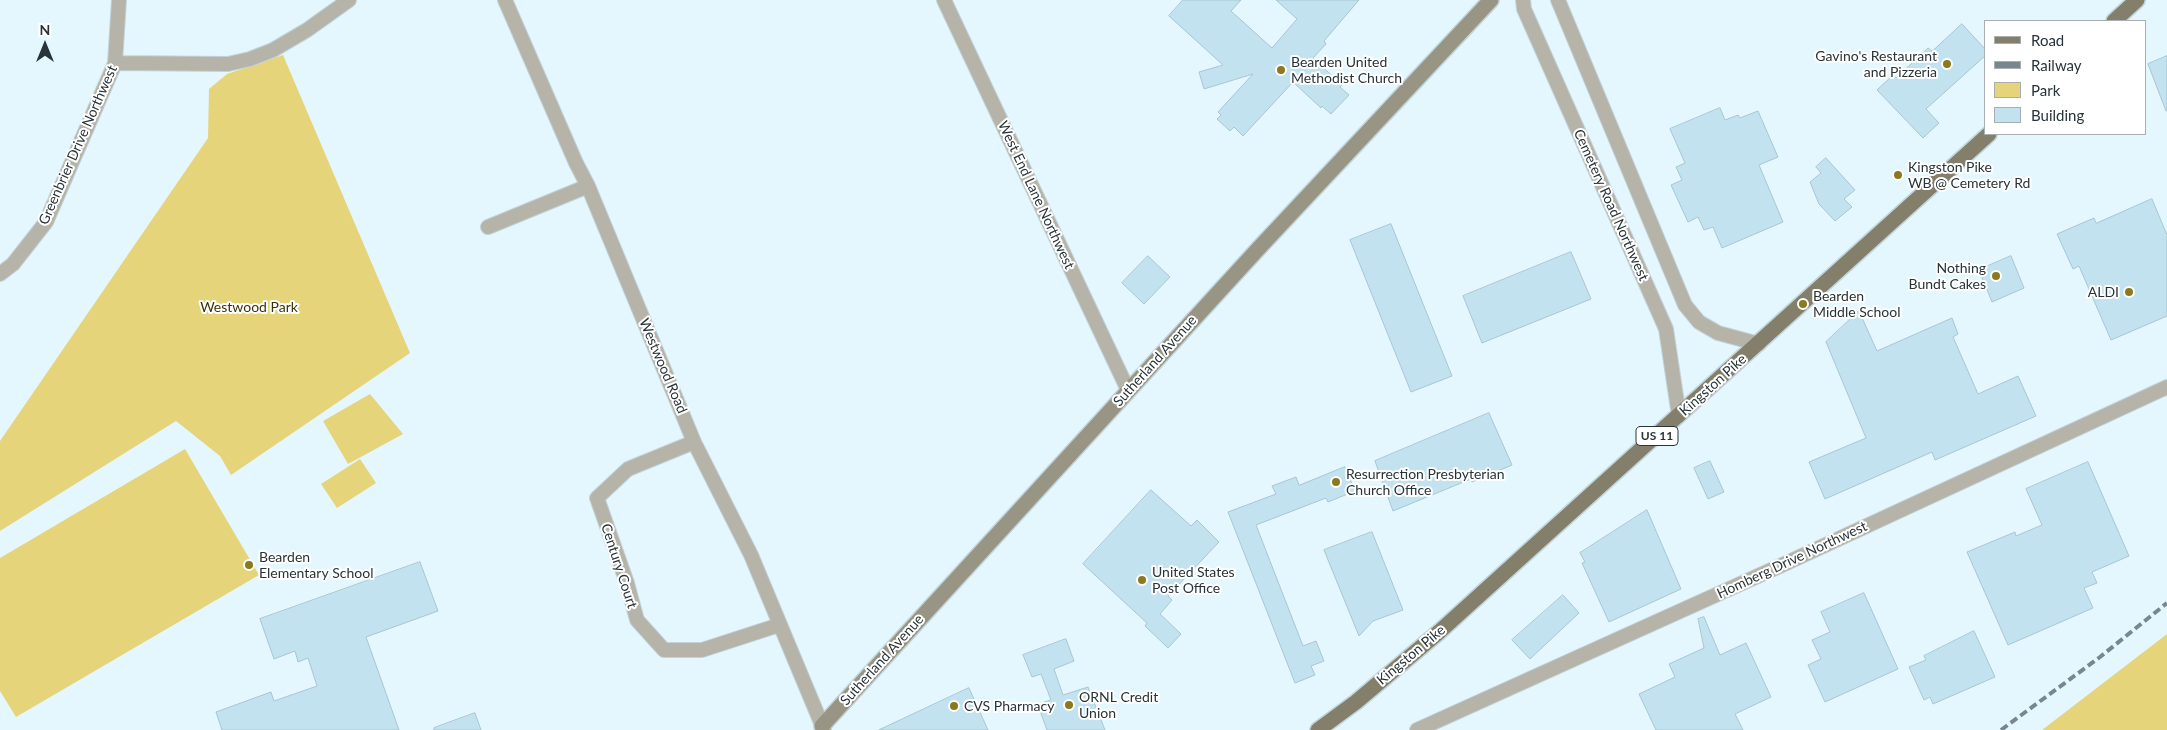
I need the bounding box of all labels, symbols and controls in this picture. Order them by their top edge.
north arrow [20,20,70,70]
legend [1984,20,2147,135]
text: N [40,21,50,38]
text: Road [2031,31,2064,49]
place label: Gavino's Restaurant and Pizzeria [1815,48,1937,80]
place label: Bearden United Methodist Church [1291,54,1402,86]
text: Railway [2031,56,2082,74]
marker: Gavino's Restaurant and Pizzeria [1941,58,1953,70]
street label: Greenbrier Drive Northwest [35,63,121,227]
marker: Bearden United Methodist Church [1275,64,1287,76]
text: Park [2031,81,2060,99]
text: Building [2031,106,2084,124]
street label: West End Lane Northwest [994,118,1078,272]
street label: Cemetery Road Northwest [1570,127,1652,283]
place label: Kingston Pike WB @ Cemetery Rd [1908,159,2030,192]
marker: Kingston Pike WB @ Cemetery Rd [1892,169,1904,181]
place label: Nothing Bundt Cakes [1909,260,1986,292]
marker: Nothing Bundt Cakes [1990,270,2002,282]
place label: ALDI [2088,284,2119,300]
marker: ALDI [2123,286,2135,298]
place label: Bearden Middle School [1813,288,1900,321]
marker: Bearden Middle School [1797,298,1809,310]
park label: Westwood Park [200,299,298,315]
street label: Sutherland Avenue [1110,312,1200,410]
street label: Westwood Road [635,316,691,416]
street label: Kingston Pike [1676,351,1750,419]
road number: US 11 [1636,426,1678,446]
place label: Resurrection Presbyterian Church Office [1346,466,1505,498]
marker: Resurrection Presbyterian Church Office [1330,476,1342,488]
street label: Homberg Drive Northwest [1714,518,1870,602]
street label: Century Court [597,522,641,610]
place label: Bearden Elementary School [259,549,373,582]
marker: Bearden Elementary School [243,559,255,571]
place label: United States Post Office [1152,564,1235,596]
marker: United States Post Office [1136,574,1148,586]
street label: Sutherland Avenue [837,611,927,709]
street label: Kingston Pike [1373,622,1449,688]
place label: ORNL Credit Union [1079,689,1158,722]
place label: CVS Pharmacy [964,698,1054,714]
marker: ORNL Credit Union [1063,699,1075,711]
marker: CVS Pharmacy [948,700,960,712]

